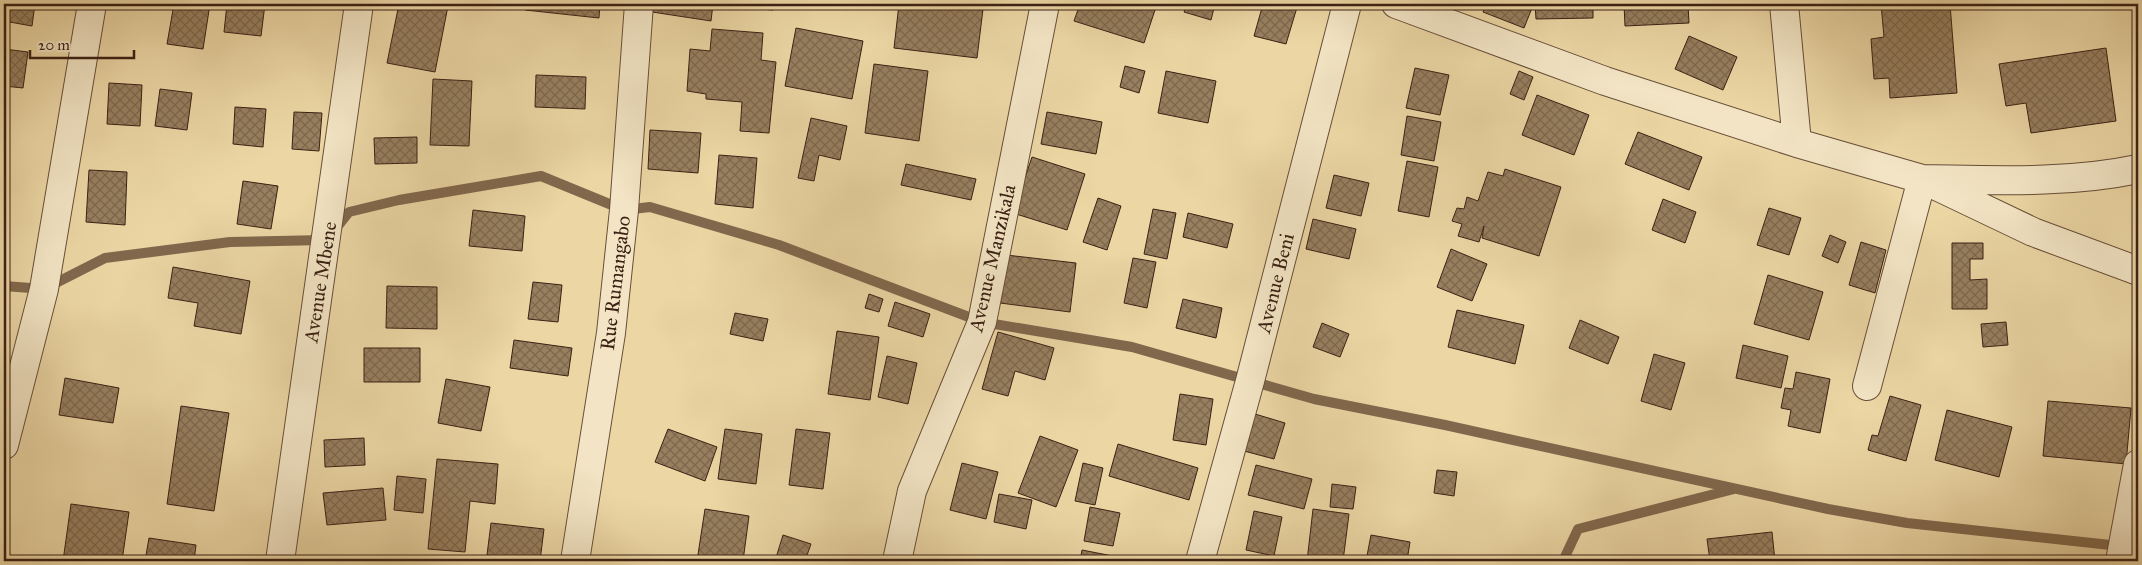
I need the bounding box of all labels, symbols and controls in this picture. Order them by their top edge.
scale bar [30,28,134,60]
text: 20 m [38,36,70,54]
street label: Avenue Manzikala [963,181,1021,335]
street label: Rue Rumangabo [595,214,636,352]
street label: Avenue Mbene [298,220,341,345]
street label: Avenue Beni [1251,230,1299,336]

